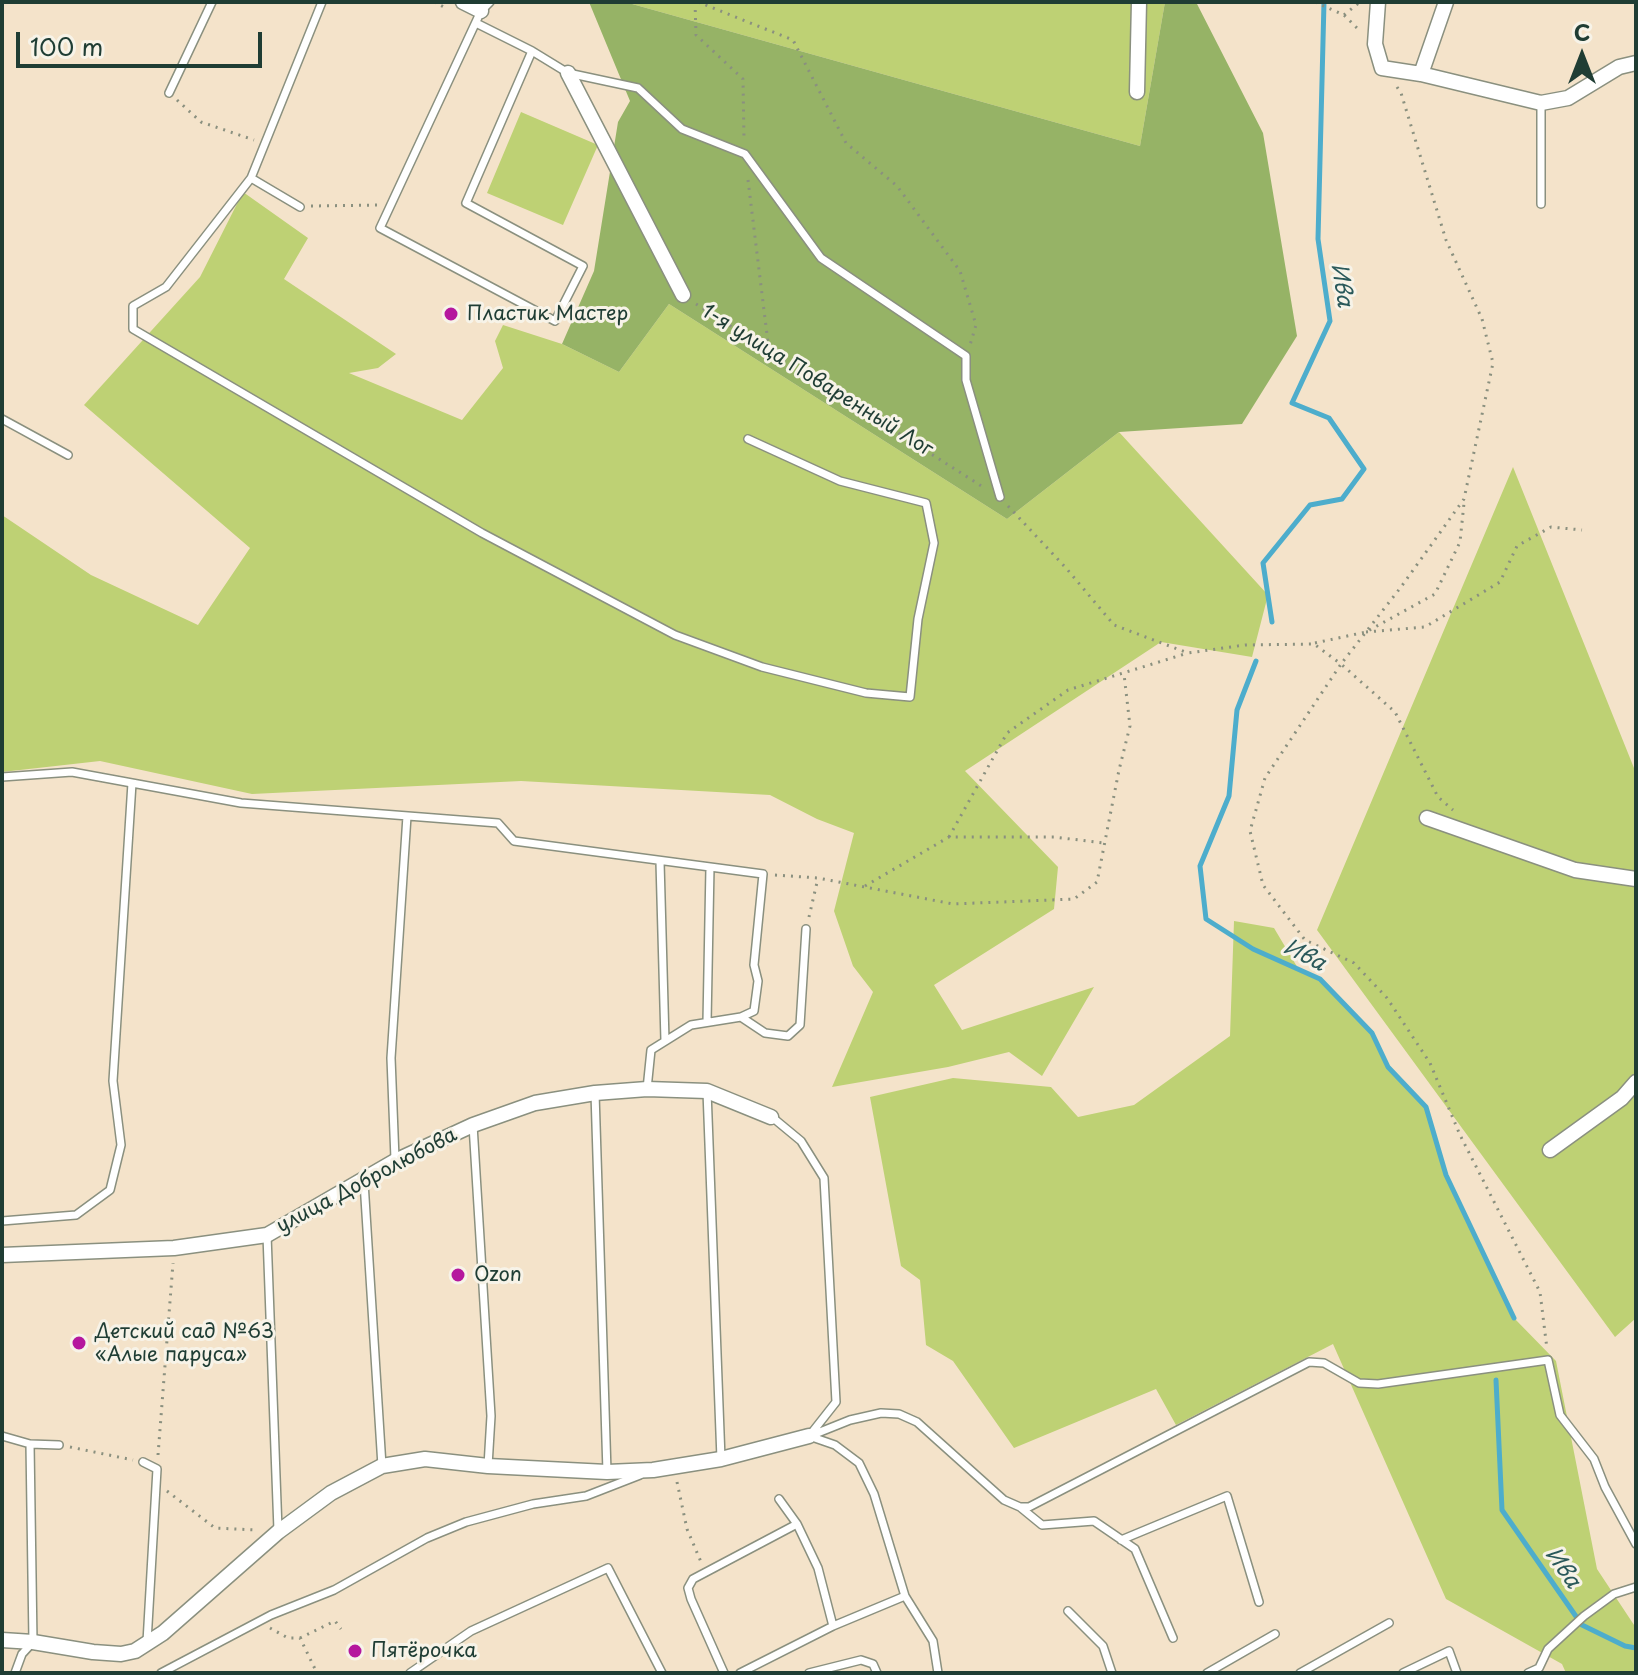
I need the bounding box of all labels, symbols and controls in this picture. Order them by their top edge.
text: С [1574,15,1590,48]
scale bar [20,16,266,66]
north arrow [1542,16,1622,96]
text: 100 m [30,28,103,64]
water label: Ива [1325,261,1357,309]
street label: 1-я улица Поваренный Лог [697,300,937,462]
place label: Пластик Мастер [467,302,628,326]
marker: Пластик Мастер [442,305,460,323]
water label: Ива [1278,934,1330,978]
street label: улица Добролюбова [273,1123,461,1239]
place label: Ozon [474,1263,522,1287]
marker: Ozon [449,1266,467,1284]
place label: Детский сад №63 «Алые паруса» [95,1320,274,1367]
marker: Детский сад №63 «Алые паруса» [70,1334,88,1352]
water label: Ива [1539,1542,1585,1594]
place label: Пятёрочка [371,1639,477,1663]
marker: Пятёрочка [346,1642,364,1660]

